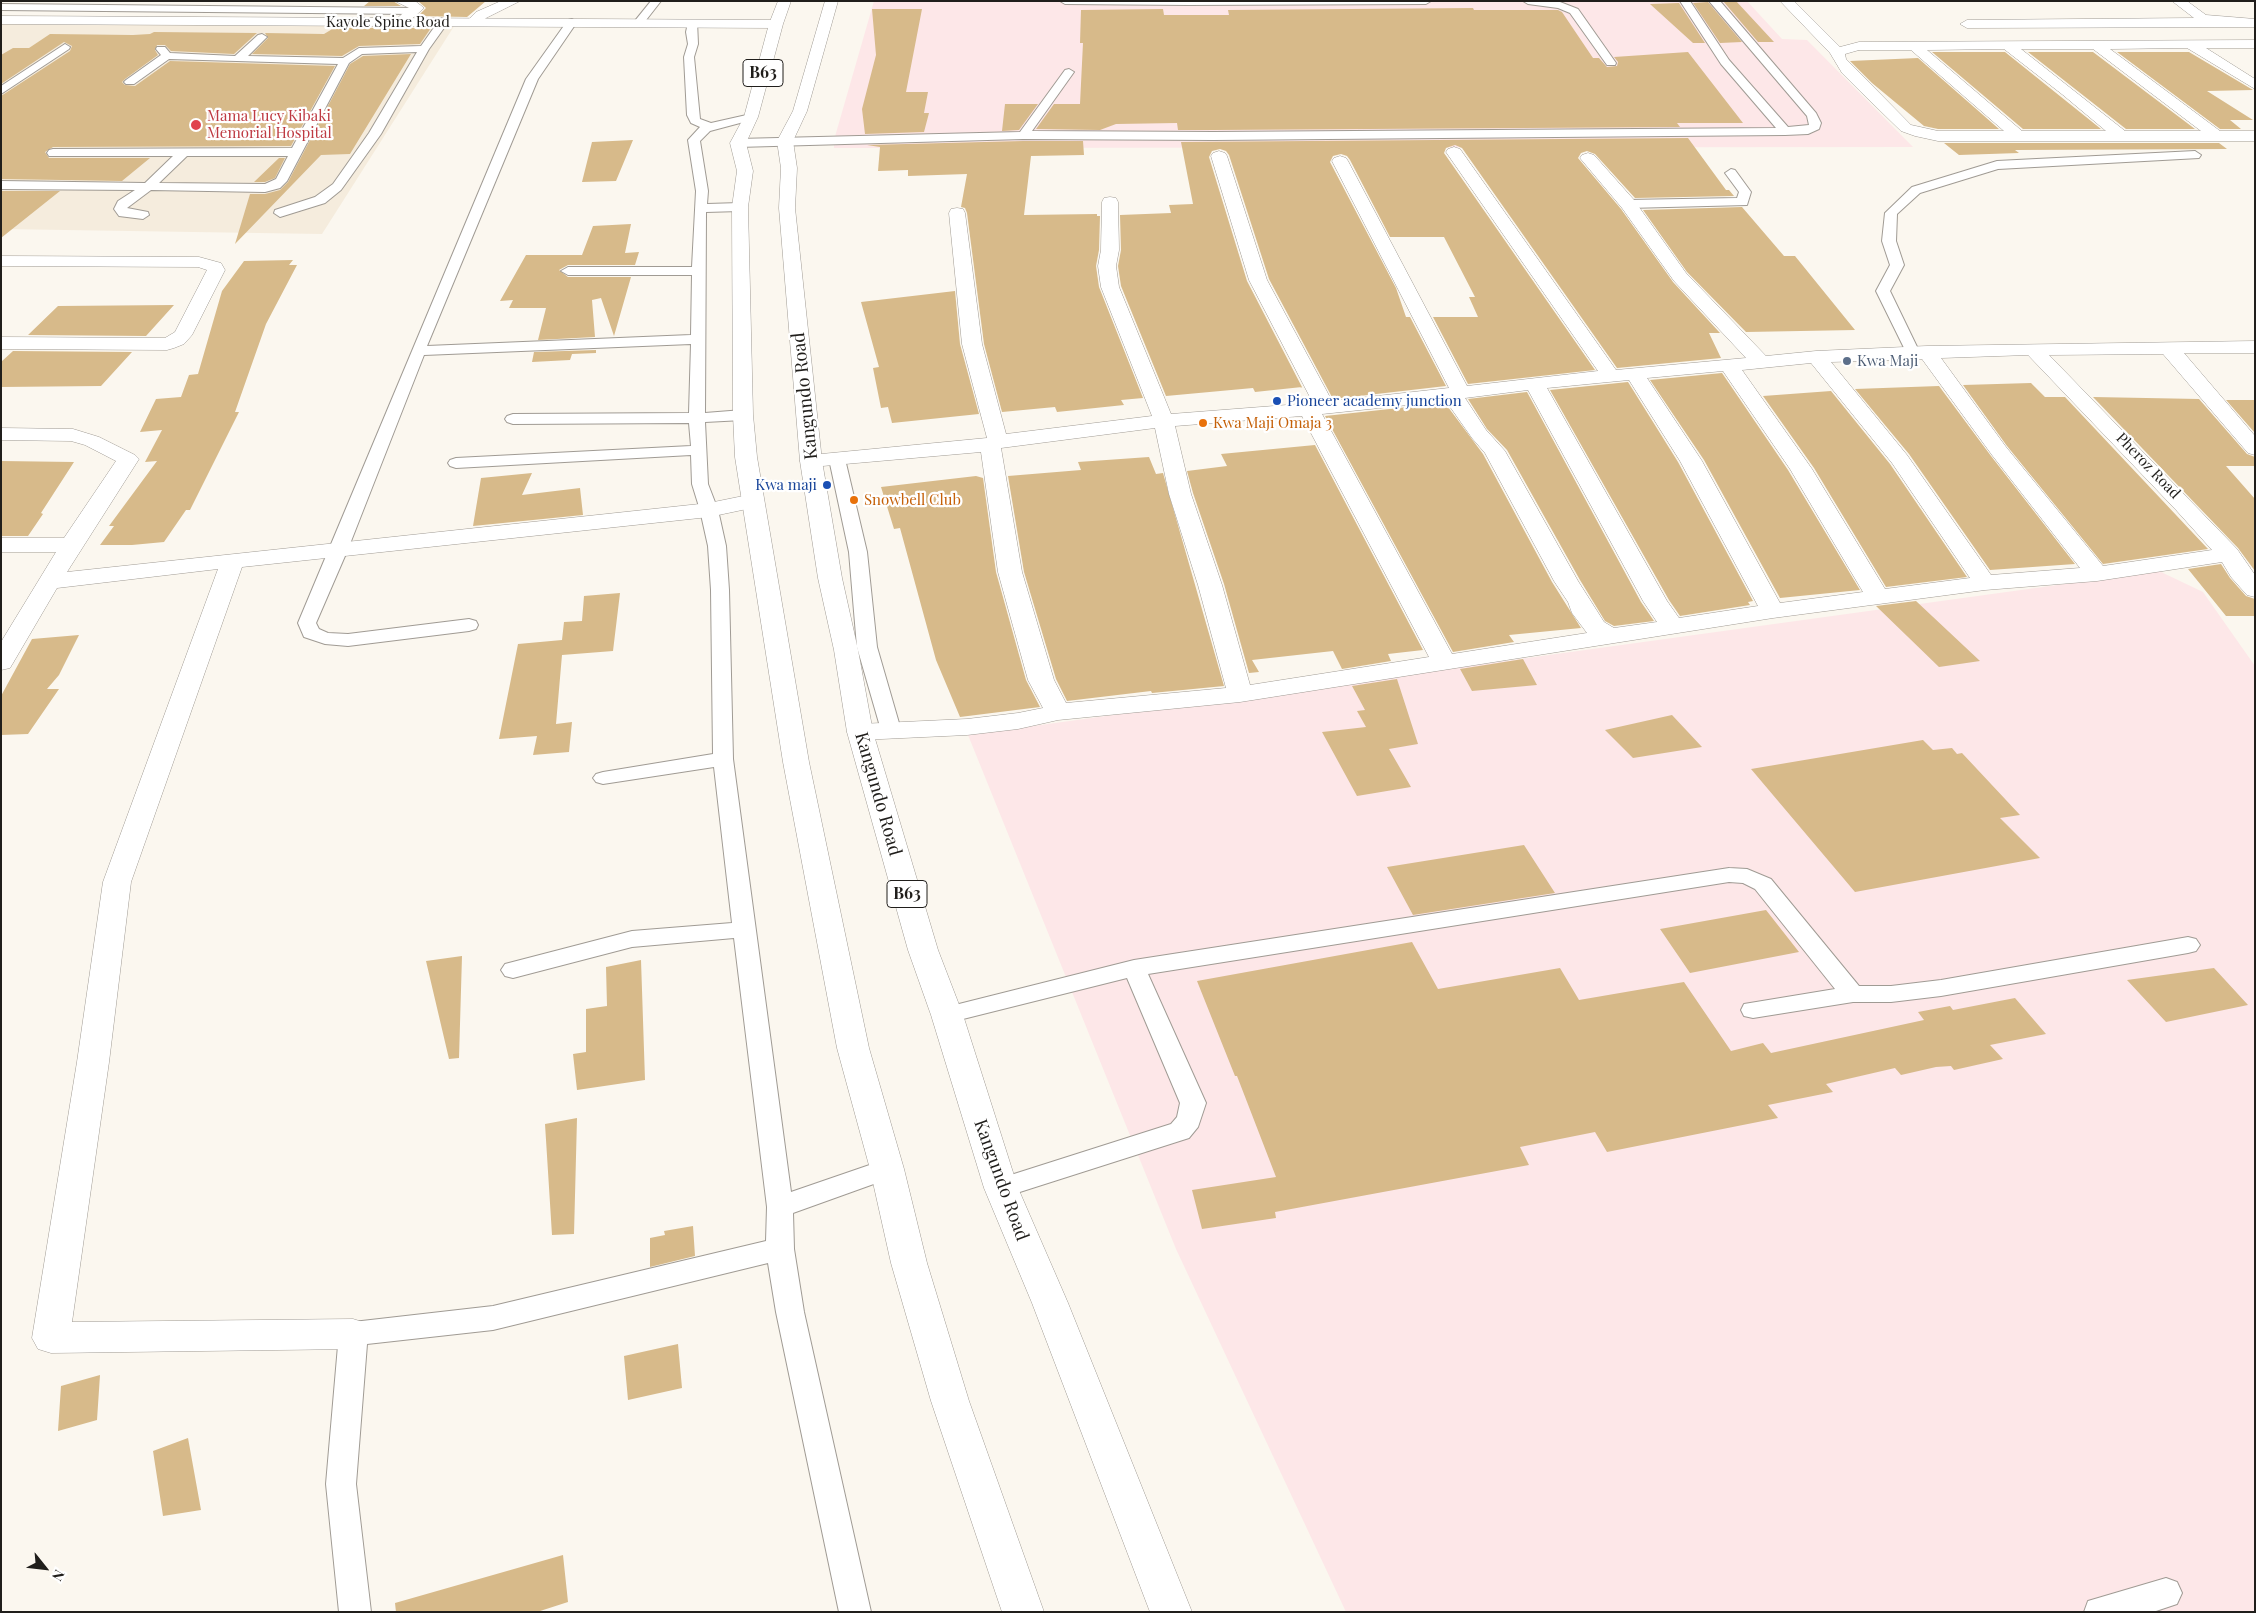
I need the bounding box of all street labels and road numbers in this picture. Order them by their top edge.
street label: Kayole Spine Road [326,13,450,31]
road number: B63 [743,59,783,86]
street label: Kangundo Road [788,331,822,461]
street label: Pheroz Road [2112,429,2184,503]
street label: Kangundo Road [850,730,906,858]
road number: B63 [887,881,927,908]
street label: Kangundo Road [969,1116,1033,1244]

